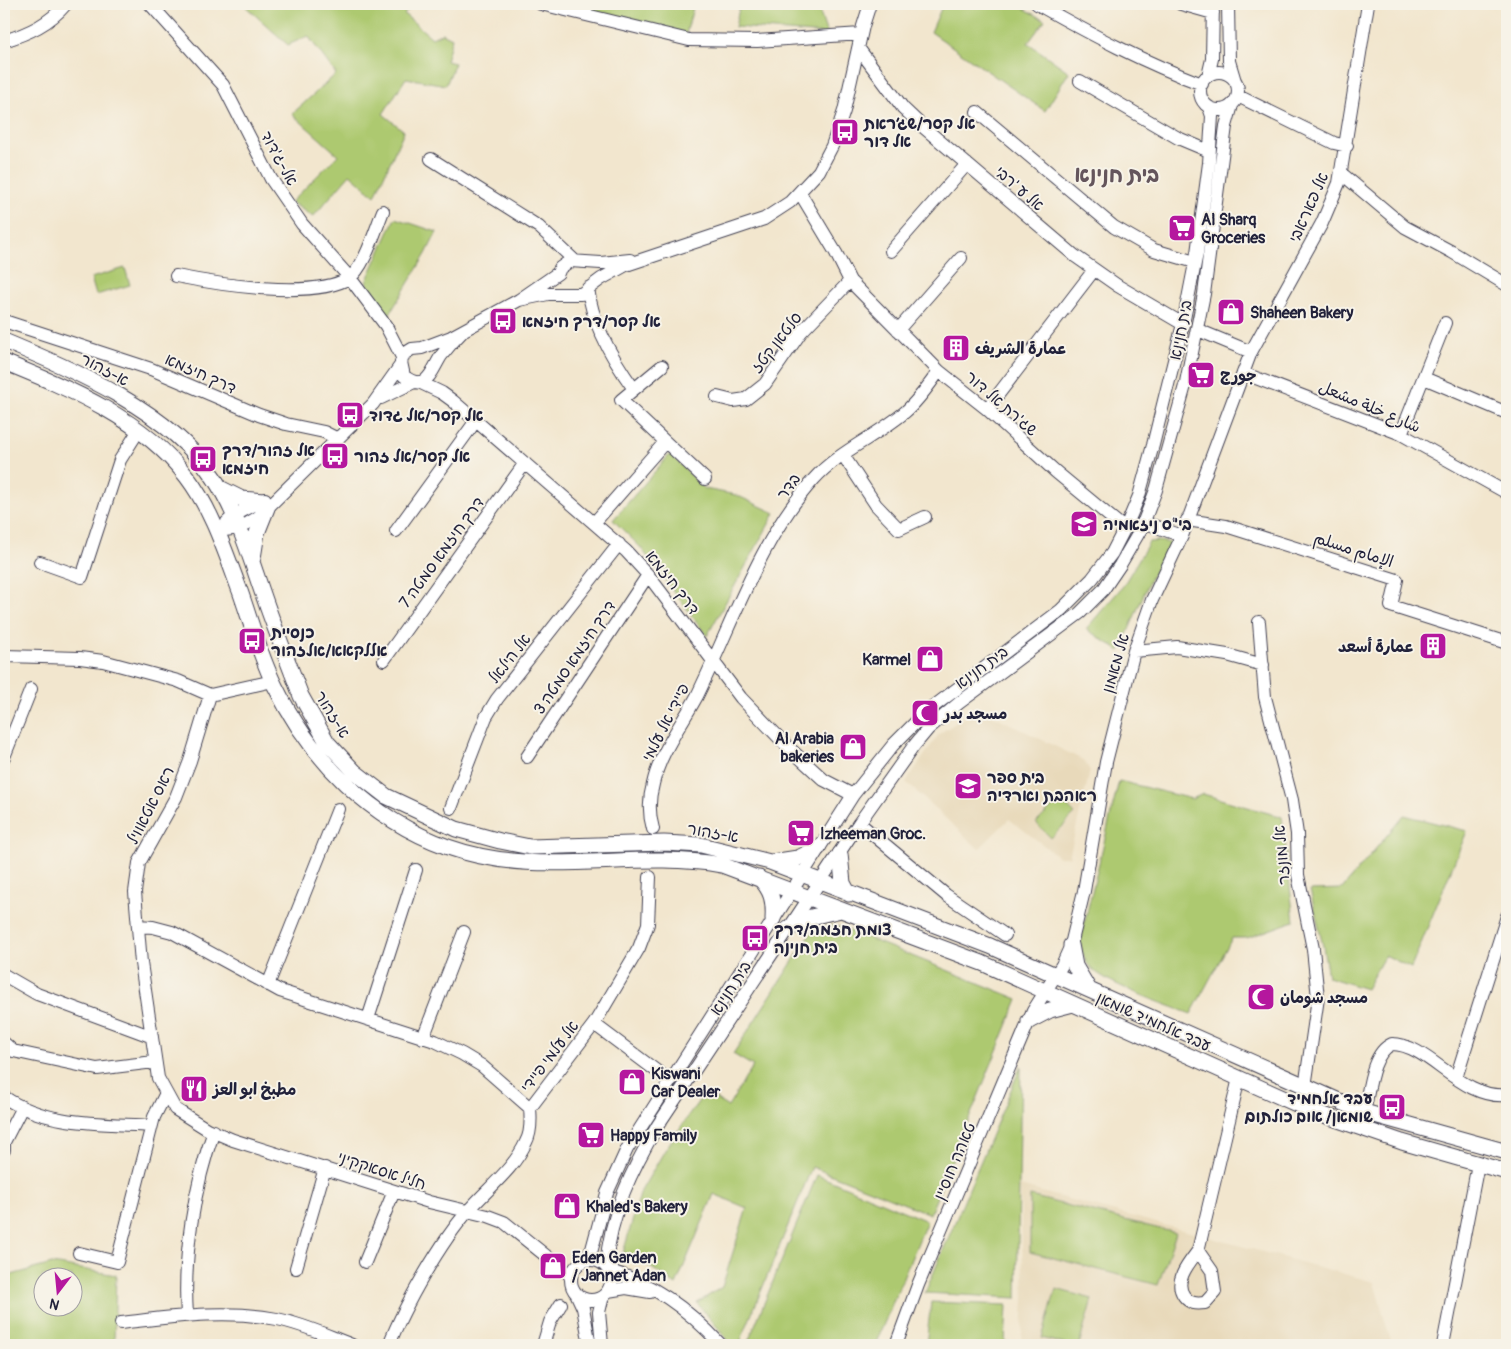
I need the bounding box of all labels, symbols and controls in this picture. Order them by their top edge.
place label: אל קסר/שג׳ראת אל דור [863,114,975,152]
bus stop icon: אל קסר/שג׳ראת אל דור [830,117,860,147]
street label: אל-ג'דוד [256,128,302,189]
street label: אל ע 'רבי [991,162,1048,216]
district label: בית חנינא [1075,162,1159,189]
street label: אל פאראבי [1285,169,1333,246]
place label: Al Sharq Groceries [1201,210,1266,248]
supermarket icon: Al Sharq Groceries [1167,213,1197,243]
shop icon: Shaheen Bakery [1216,297,1246,327]
street label: בית חנינא [1165,298,1197,362]
place label: Shaheen Bakery [1250,303,1354,323]
bus stop icon: אל קסר/דרך חיזמא [488,306,518,336]
street label: סלטאן קטז [747,308,807,377]
place label: אל קסר/דרך חיזמא [522,312,661,332]
building icon: عمارة الشريف [941,333,971,363]
place label: عمارة الشريف [975,339,1067,359]
street label: א-זהור [77,349,132,391]
street label: דרך חיזמא [162,349,239,399]
supermarket icon: جورج [1186,360,1216,390]
place label: جورج [1220,366,1257,386]
street label: שג'רת אל דור [961,367,1042,441]
street label: شارع خلة مشعل [1315,376,1424,438]
bus stop icon: אל קסר/אל גדוד [335,400,365,430]
place label: אל קסר/אל גדוד [369,406,483,426]
place label: אל זהור/דרך חיזמא [222,441,315,479]
bus stop icon: אל קסר/אל זהור [320,441,350,471]
bus stop icon: אל זהור/דרך חיזמא [188,444,218,474]
place label: אל קסר/אל זהור [354,447,470,467]
street label: בדר [773,469,805,504]
street label: דרך חיזמא סמטה 7 [395,493,489,612]
school or university icon: בי"ס ניזאמיה [1069,509,1099,539]
place label: בי"ס ניזאמיה [1103,515,1192,535]
street label: الإمام مسلم [1311,528,1396,574]
street label: דרך חיזמא [641,546,704,619]
street label: דרך חיזמא סמטה 3 [529,597,620,718]
place label: כנסיית אללקאא/אלזהור [270,623,387,661]
bus stop icon: כנסיית אללקאא/אלזהור [237,626,267,656]
street label: אל הילאל [484,630,535,687]
street label: אל מאמון [1098,631,1134,695]
building icon: عمارة أسعد [1418,631,1448,661]
place label: عمارة أسعد [1338,636,1414,657]
street label: בית חנינא [951,642,1012,694]
shop icon: Karmel [915,644,945,674]
place label: Karmel [862,650,911,670]
street label: פיידי אל עלמי [638,680,694,765]
street label: א-זהור [310,687,354,742]
mosque icon: مسجد بدر [910,698,940,728]
place label: مسجد بدر [942,704,1007,724]
place label: Al Arabia bakeries [775,729,835,767]
shop icon: Al Arabia bakeries [838,732,868,762]
street label: ראס אטאוויל [123,763,179,848]
place label: בית ספר ראהבת וארדיה [987,768,1097,806]
school or university icon: בית ספר ראהבת וארדיה [953,771,983,801]
supermarket icon: Izheeman Groc. [786,818,816,848]
street label: א-זהור [686,819,740,847]
place label: Izheeman Groc. [820,824,926,844]
street label: אל מונזר [1269,824,1295,885]
place label: צומת חזמה/דרך בית חנינה [774,920,892,958]
bus stop icon: צומת חזמה/דרך בית חנינה [740,923,770,953]
street label: בית חנינא [706,958,756,1020]
mosque icon: مسجد شومان [1246,982,1276,1012]
street label: עבד אלחמיד שומאן [1093,988,1214,1056]
place label: مسجد شومان [1280,988,1368,1009]
street label: אל עלמי פיידי [516,1017,583,1097]
place label: Kiswani Car Dealer [651,1064,721,1102]
shop icon: Kiswani Car Dealer [617,1067,647,1097]
restaurant icon: مطبخ ابو العز [179,1074,209,1104]
place label: مطبخ ابو العز [211,1080,296,1100]
place label: עבד אלחמיד שומאן/ אום כולתום [1244,1089,1373,1127]
bus stop icon: עבד אלחמיד שומאן/ אום כולתום [1377,1092,1407,1122]
street label: טאהה חוסיין [930,1119,980,1203]
supermarket icon: Happy Family [576,1120,606,1150]
place label: Happy Family [610,1126,697,1146]
street label: חליל אסאקקיני [335,1147,429,1195]
shop icon: Khaled's Bakery [552,1191,582,1221]
place label: Khaled's Bakery [586,1197,688,1217]
place label: Eden Garden / Jannet Adan [572,1248,666,1286]
shop icon: Eden Garden / Jannet Adan [538,1251,568,1281]
north arrow [32,1266,82,1316]
text: N [48,1295,61,1313]

